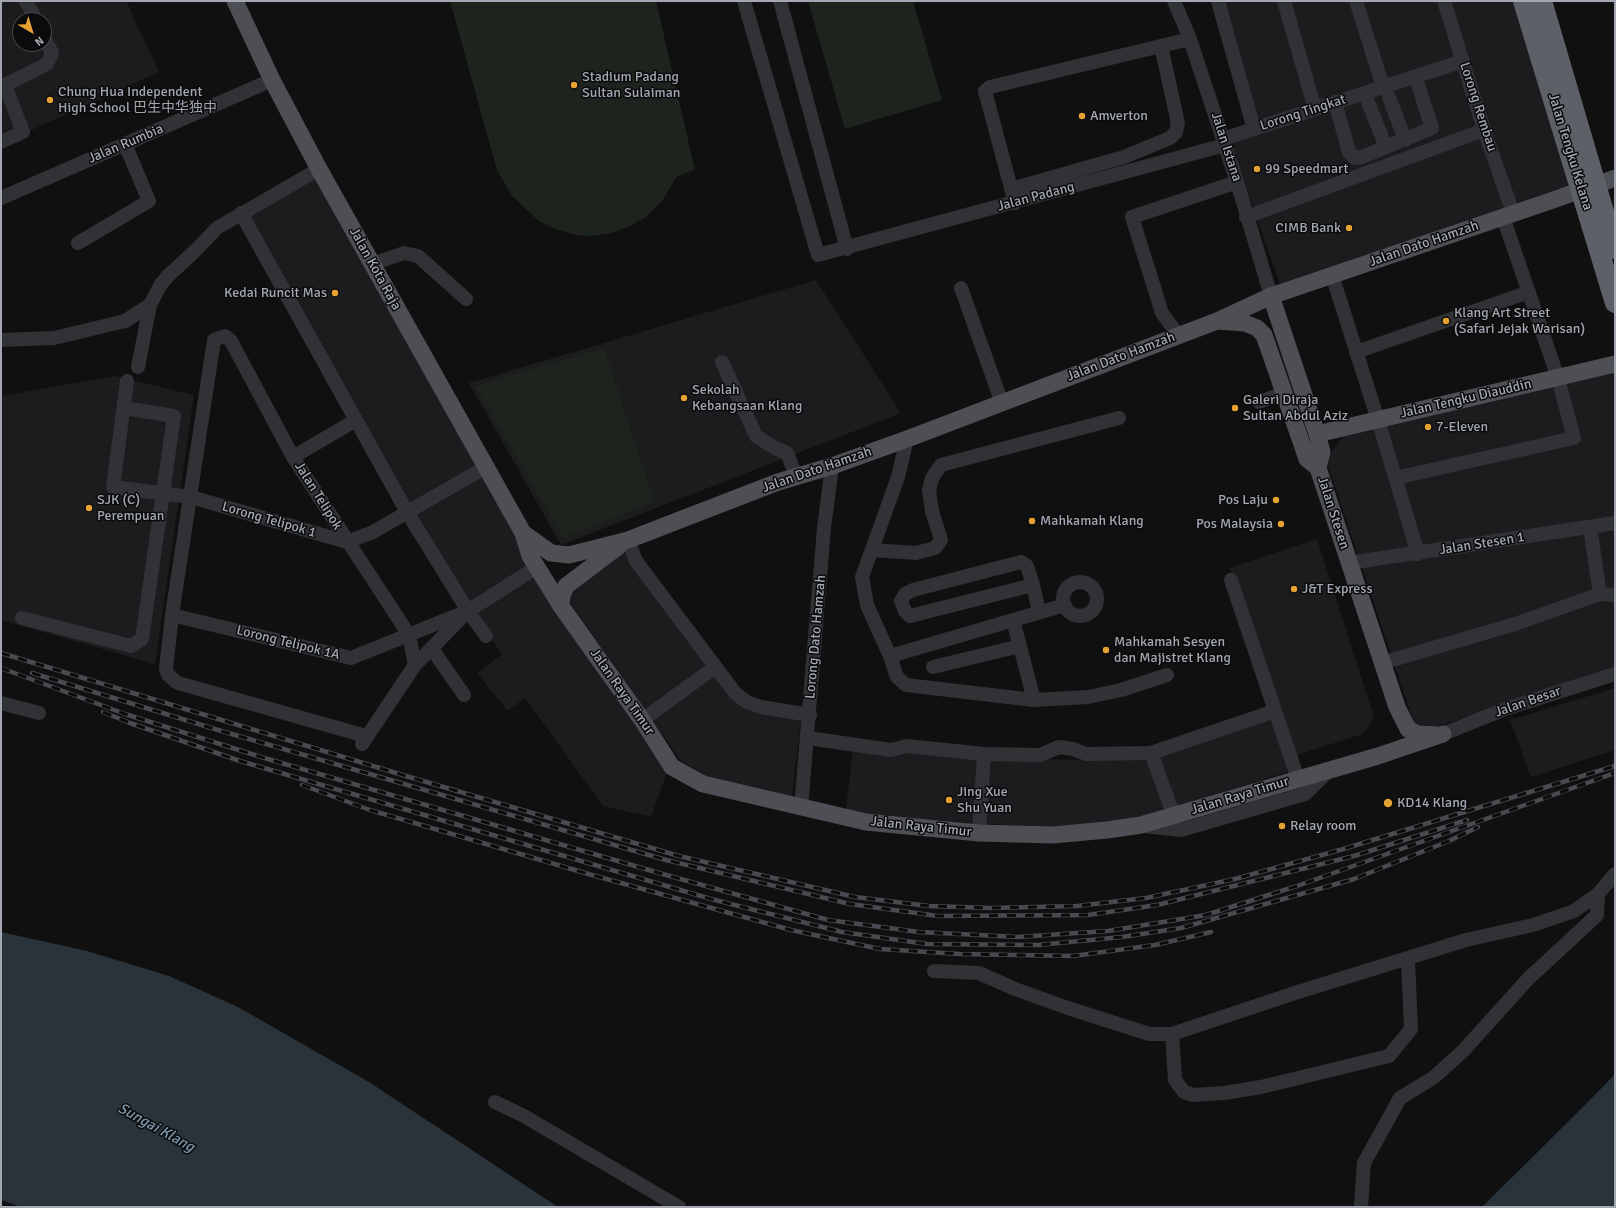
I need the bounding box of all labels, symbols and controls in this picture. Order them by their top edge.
north arrow [12,12,52,52]
text: N [32,34,46,49]
street label: Lorong Rembau [1456,60,1500,154]
place label: Stadium Padang Sultan Sulaiman [582,69,680,102]
marker: Stadium Padang Sultan Sulaiman [569,80,579,90]
place label: Chung Hua Independent High School 巴生中华独中 [58,84,217,116]
street label: Lorong Tingkat [1258,91,1348,135]
street label: Jalan Tengku Kelana [1544,92,1596,212]
marker: Chung Hua Independent High School 巴生中华独中 [45,95,55,105]
place label: Amverton [1090,108,1148,124]
street label: Jalan Istana [1207,110,1245,184]
marker: Amverton [1077,111,1087,121]
street label: Jalan Rumbia [86,121,166,167]
place label: 99 Speedmart [1265,161,1348,177]
marker: 99 Speedmart [1252,164,1262,174]
street label: Jalan Padang [996,179,1076,215]
street label: Jalan Dato Hamzah [1367,217,1481,271]
place label: CIMB Bank [1275,220,1341,236]
marker: CIMB Bank [1344,223,1354,233]
street label: Jalan Kota Raja [345,225,405,313]
place label: Kedai Runcit Mas [224,285,327,301]
marker: Kedai Runcit Mas [330,288,340,298]
place label: Klang Art Street (Safari Jejak Warisan) [1454,305,1585,338]
marker: Klang Art Street (Safari Jejak Warisan) [1441,316,1451,326]
street label: Jalan Dato Hamzah [1064,329,1178,385]
street label: Jalan Tengku Diauddin [1399,376,1533,422]
place label: Sekolah Kebangsaan Klang [692,382,802,414]
place label: Galeri Diraja Sultan Abdul Aziz [1243,392,1348,424]
marker: Sekolah Kebangsaan Klang [679,393,689,403]
marker: Galeri Diraja Sultan Abdul Aziz [1230,403,1240,413]
place label: 7-Eleven [1436,419,1488,435]
marker: 7-Eleven [1423,422,1433,432]
street label: Jalan Dato Hamzah [760,443,874,497]
street label: Jalan Telipok [290,459,346,533]
street label: Jalan Stesen [1313,475,1353,551]
place label: SJK (C) Perempuan [97,492,164,524]
place label: Pos Laju [1218,492,1268,508]
marker: Pos Laju [1271,495,1281,505]
street label: Lorong Telipok 1 [220,498,318,542]
marker: SJK (C) Perempuan [84,503,94,513]
place label: Mahkamah Klang [1040,513,1144,529]
marker: Mahkamah Klang [1027,516,1037,526]
place label: Pos Malaysia [1196,516,1273,532]
marker: Pos Malaysia [1276,519,1286,529]
street label: Jalan Stesen 1 [1438,529,1526,559]
street label: Lorong Dato Hamzah [802,574,830,700]
place label: J&T Express [1302,581,1373,597]
marker: J&T Express [1289,584,1299,594]
street label: Lorong Telipok 1A [235,622,341,664]
place label: Mahkamah Sesyen dan Majistret Klang [1114,634,1231,666]
marker: Mahkamah Sesyen dan Majistret Klang [1101,645,1111,655]
street label: Jalan Raya Timur [586,646,658,738]
street label: Jalan Besar [1493,683,1563,721]
street label: Jalan Raya Timur [1189,773,1291,819]
place label: Jing Xue Shu Yuan [957,784,1012,816]
marker: Jing Xue Shu Yuan [944,795,954,805]
place label: KD14 Klang [1397,795,1467,811]
marker: KD14 Klang [1382,797,1394,809]
street label: Jalan Raya Timur [870,813,972,841]
place label: Relay room [1290,818,1357,834]
marker: Relay room [1277,821,1287,831]
water label: Sungai Klang [115,1100,197,1156]

